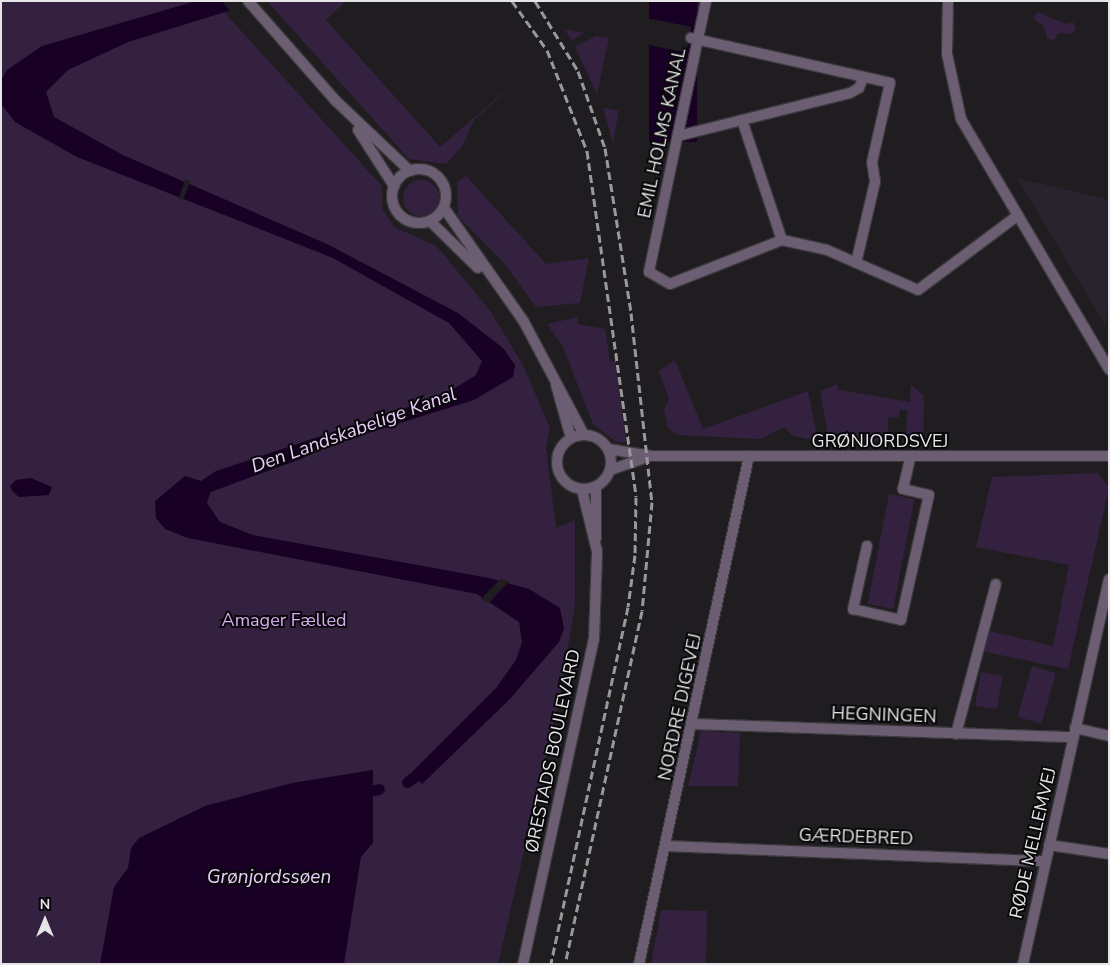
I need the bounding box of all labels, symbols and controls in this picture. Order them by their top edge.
street label: EMIL HOLMS KANAL [633,46,691,220]
water label: Den Landskabelige Kanal [248,383,460,479]
street label: GRØNJORDSVEJ [812,430,948,452]
park label: Amager Fælled [222,609,346,631]
street label: NORDRE DIGEVEJ [654,631,706,783]
street label: ØRESTADS BOULEVARD [521,647,585,855]
street label: HEGNINGEN [831,702,937,728]
street label: RØDE MELLEMVEJ [1005,765,1061,921]
street label: GÆRDEBRED [798,824,914,850]
water label: Grønjordssøen [207,867,331,889]
north arrow [20,895,70,945]
text: N [40,895,50,914]

